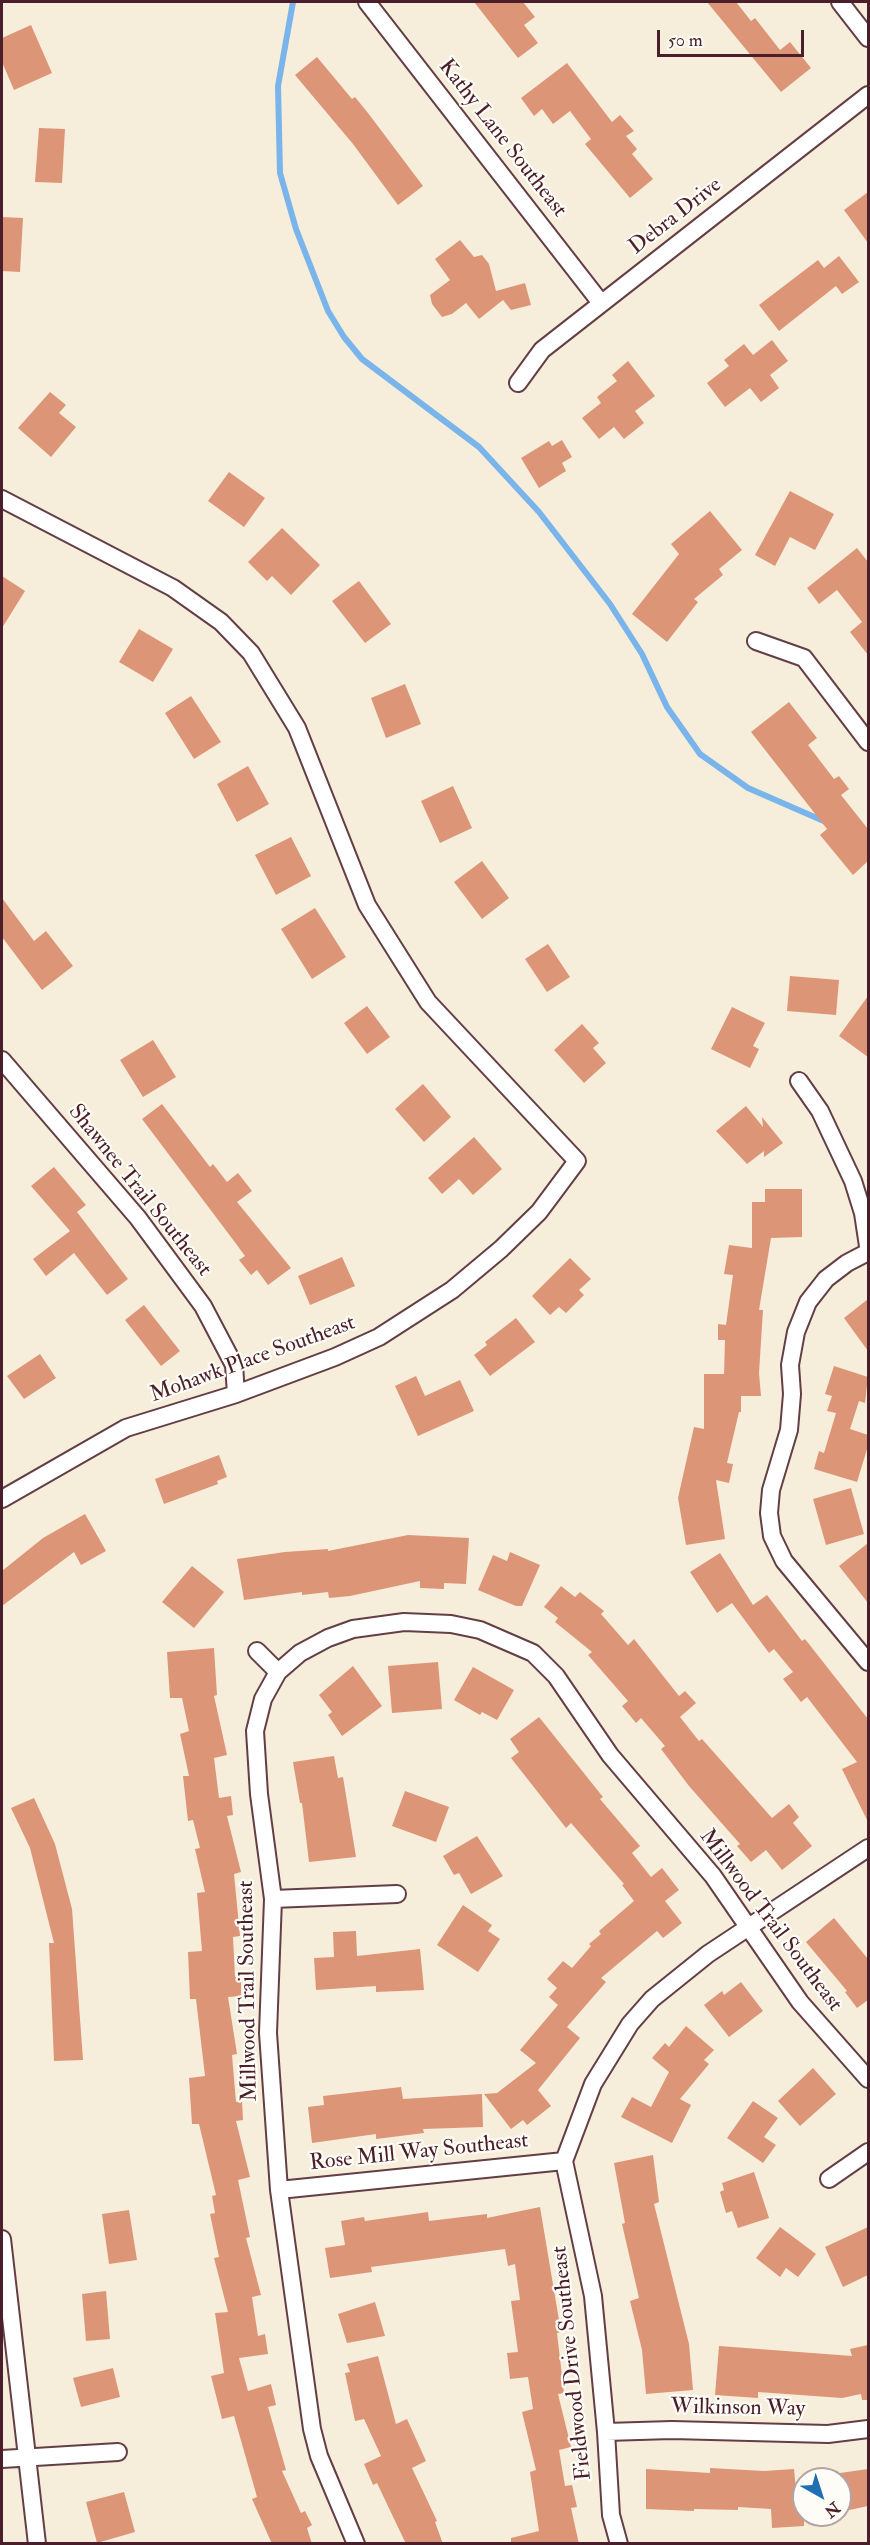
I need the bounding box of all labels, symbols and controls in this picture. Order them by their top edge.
scale bar [660,18,807,56]
text: 50 m [668,29,703,52]
street label: Kathy Lane Southeast [432,55,572,223]
street label: Debra Drive [625,173,727,261]
street label: Shawnee Trail Southeast [62,1100,216,1282]
street label: Mohawk Place Southeast [147,1311,359,1409]
street label: Millwood Trail Southeast [693,1825,847,2017]
street label: Millwood Trail Southeast [234,1880,264,2102]
street label: Rose Mill Way Southeast [308,2128,530,2178]
street label: Fieldwood Drive Southeast [548,2244,598,2482]
street label: Wilkinson Way [670,2395,806,2423]
north arrow [792,2467,852,2527]
text: N [820,2497,844,2522]

